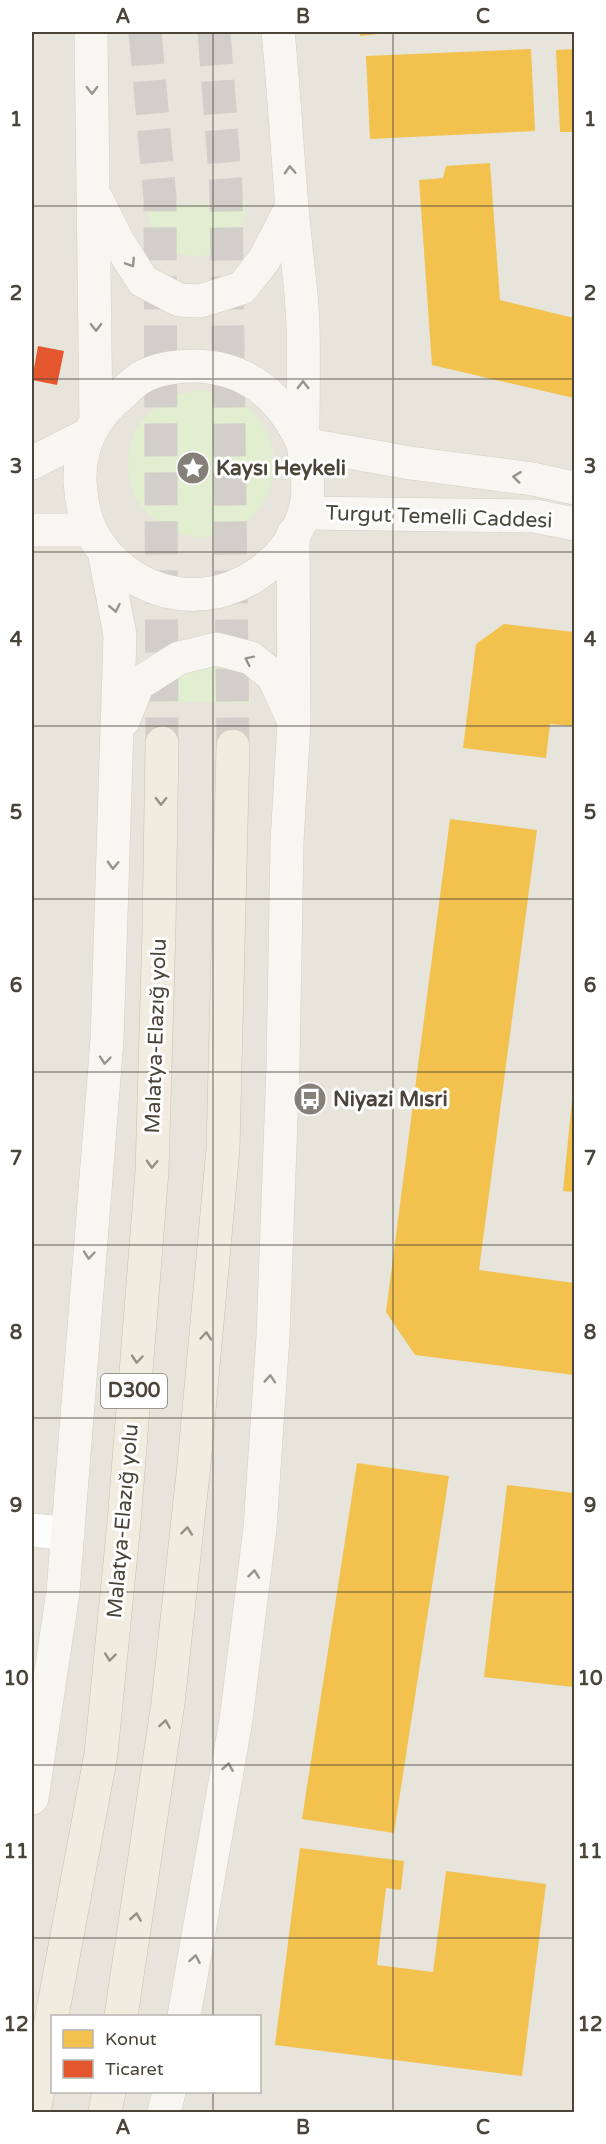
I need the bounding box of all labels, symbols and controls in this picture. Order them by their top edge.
text: A [116,5,131,29]
text: B [296,5,310,29]
text: C [476,5,490,29]
one-way arrow [86,85,98,94]
text: 1 [10,108,22,132]
text: 1 [584,108,596,132]
one-way arrow [283,165,296,174]
one-way arrow [124,257,136,267]
text: 2 [10,282,22,306]
text: 2 [584,282,596,306]
one-way arrow [90,323,102,332]
one-way arrow [297,381,309,390]
place icon: Kaysı Heykeli [175,450,211,486]
text: 3 [10,455,22,479]
text: 3 [584,455,596,479]
place label: Kaysı Heykeli [216,456,346,481]
one-way arrow [512,471,522,483]
street label: Turgut Temelli Caddesi [325,501,553,533]
one-way arrow [108,603,121,613]
text: 4 [10,628,23,652]
text: 4 [584,628,597,652]
one-way arrow [244,655,255,667]
one-way arrow [155,797,167,806]
text: 5 [10,801,22,825]
text: 5 [584,801,596,825]
one-way arrow [107,861,120,870]
street label: Malatya-Elazığ yolu [140,938,172,1134]
text: 6 [10,974,22,998]
text: 6 [584,974,596,998]
one-way arrow [99,1056,112,1065]
bus stop icon: Niyazi Mısri [292,1081,328,1117]
place label: Niyazi Mısri [333,1087,448,1112]
text: 7 [10,1147,22,1171]
text: 7 [584,1147,596,1171]
one-way arrow [146,1160,159,1169]
one-way arrow [83,1250,96,1259]
text: 8 [10,1321,22,1345]
text: 8 [584,1321,596,1345]
one-way arrow [199,1332,212,1341]
one-way arrow [131,1354,144,1363]
road number: D300 [101,1374,167,1408]
one-way arrow [263,1375,276,1384]
street label: Malatya-Elazığ yolu [102,1423,144,1619]
text: 9 [10,1494,22,1518]
text: 9 [584,1494,596,1518]
one-way arrow [180,1526,192,1535]
one-way arrow [248,1569,260,1578]
one-way arrow [105,1653,117,1662]
text: 10 [3,1667,29,1691]
text: 10 [577,1667,603,1691]
one-way arrow [158,1720,170,1729]
one-way arrow [221,1762,234,1772]
text: 11 [3,1840,29,1864]
text: 11 [577,1840,603,1864]
one-way arrow [129,1912,141,1922]
one-way arrow [188,1954,201,1964]
text: 12 [3,2013,29,2037]
text: 12 [577,2013,603,2037]
legend [51,2015,261,2093]
text: Konut [105,2028,157,2050]
text: Ticaret [105,2058,164,2080]
text: A [116,2116,131,2140]
text: B [296,2116,310,2140]
text: C [476,2116,490,2140]

